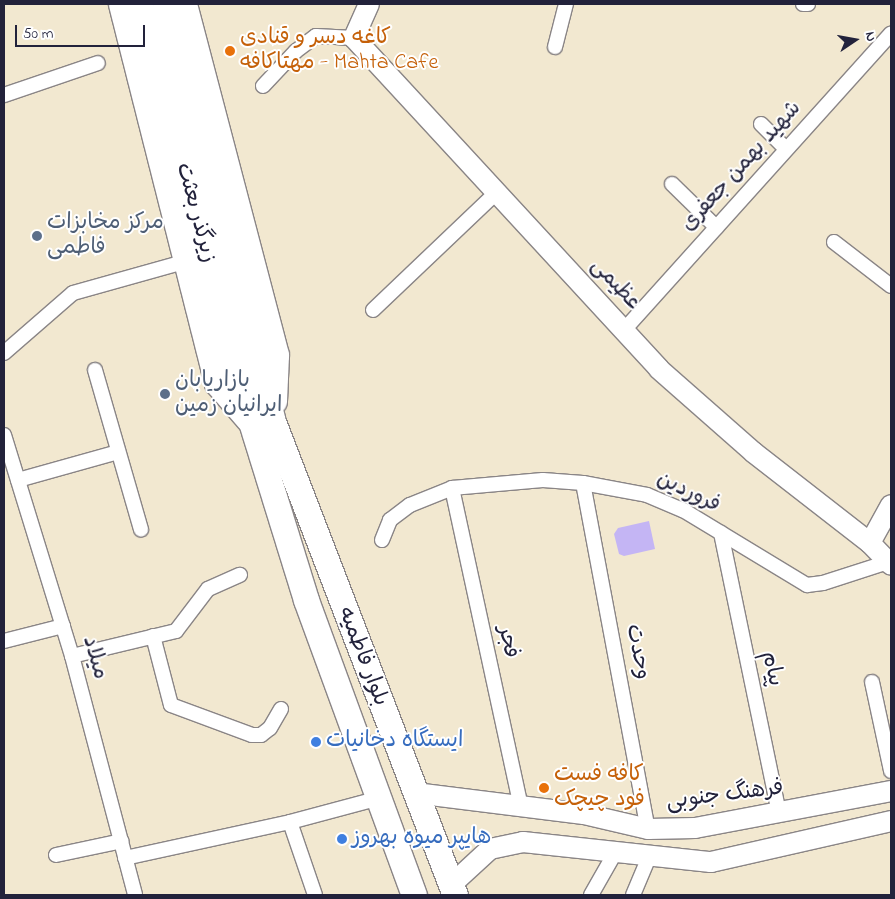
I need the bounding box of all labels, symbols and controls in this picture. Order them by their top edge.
scale bar [18,15,148,47]
north arrow [830,15,880,65]
text: 50 m [23,23,53,45]
place label: کاغه دسر و قنادی مهتاکافه - Mahta Cafe [240,25,438,76]
text: N [859,30,881,44]
marker: کاغه دسر و قنادی مهتاکافه - Mahta Cafe [224,45,236,57]
street label: شهید بهمن جعفری [676,96,808,238]
street label: زیرگذر بعثت [169,160,221,266]
place label: مرکز مخابزات فاطمی [47,210,164,262]
marker: مرکز مخابزات فاطمی [31,230,43,242]
street label: عظیمی [584,253,646,317]
place label: بازاریابان ایرانیان زمین [175,368,282,420]
marker: بازاریابان ایرانیان زمین [159,388,171,400]
street label: فروردین [652,466,724,520]
street label: بلوار فاطمیه [331,604,393,710]
street label: وحدت [619,622,655,682]
street label: فجر [491,623,523,661]
street label: میلاد [75,633,113,683]
street label: پیام [754,649,788,689]
place label: ایستگاه دخانیات [326,729,463,755]
marker: ایستگاه دخانیات [310,736,322,748]
place label: کافه فست فود چیچک [554,762,645,814]
street label: فرهنگ جنوبی [665,776,785,816]
marker: کافه فست فود چیچک [538,782,550,794]
place label: هایپر میوه بهروز [352,826,491,852]
marker: هایپر میوه بهروز [336,833,348,845]

